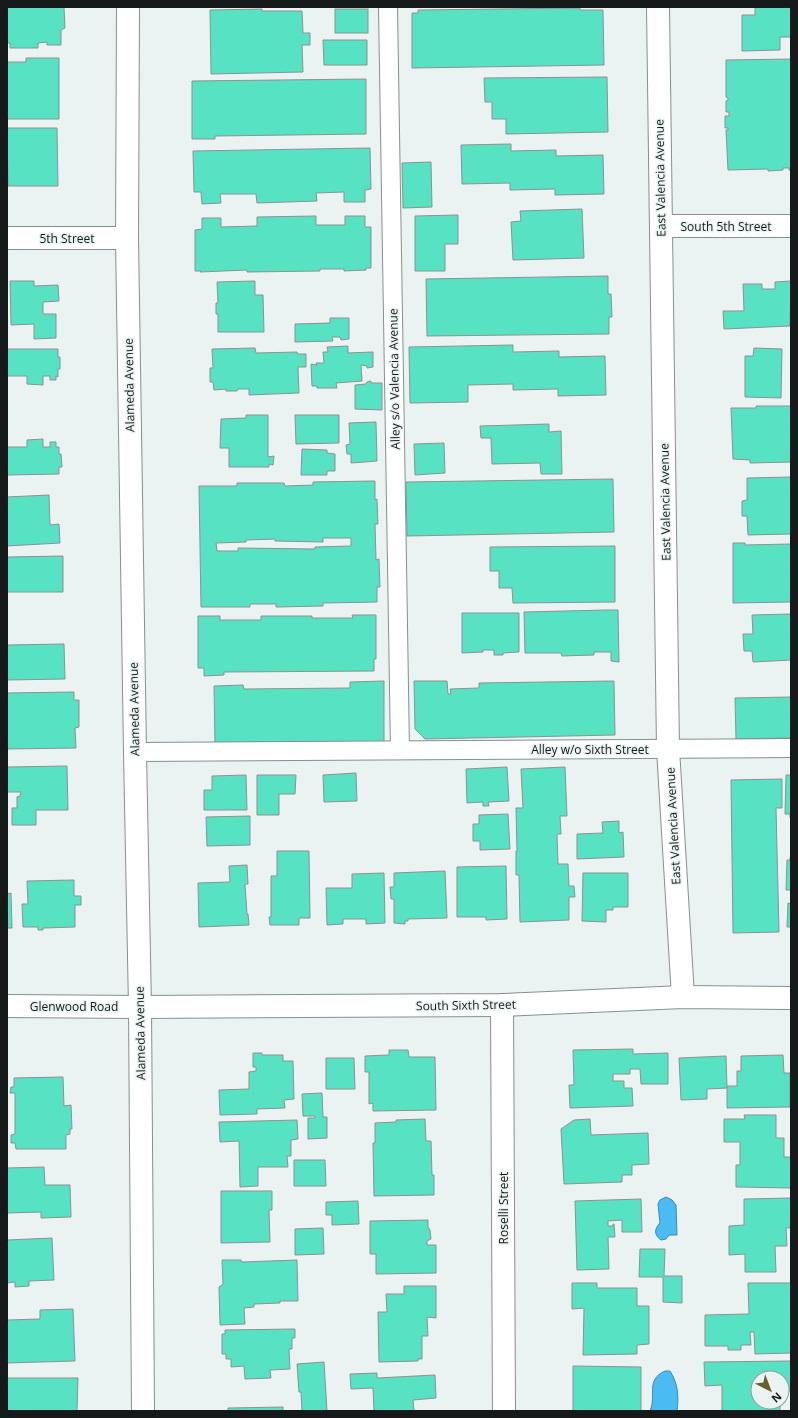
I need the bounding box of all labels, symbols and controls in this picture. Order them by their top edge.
street label: East Valencia Avenue [650,119,670,237]
street label: South 5th Street [680,218,772,235]
street label: 5th Street [39,230,95,247]
street label: Alley s/o Valencia Avenue [384,308,404,450]
street label: Alameda Avenue [120,338,138,432]
street label: East Valencia Avenue [655,443,675,561]
street label: Alameda Avenue [125,662,143,756]
street label: Alley w/o Sixth Street [531,741,649,758]
street label: East Valencia Avenue [661,767,685,885]
street label: Alameda Avenue [131,986,149,1080]
street label: South Sixth Street [416,996,516,1014]
street label: Glenwood Road [30,998,118,1015]
street label: Roselli Street [495,1172,512,1244]
north arrow [750,1370,790,1410]
text: N [769,1389,785,1406]

